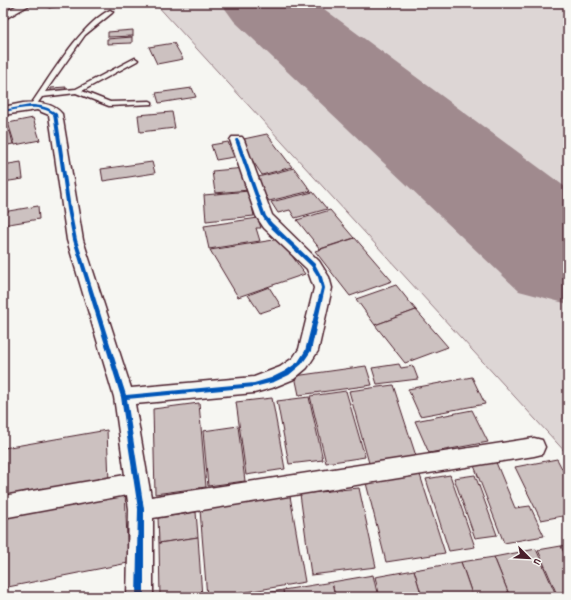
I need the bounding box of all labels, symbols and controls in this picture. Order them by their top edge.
north arrow [509,538,549,578]
text: U [528,556,545,567]

